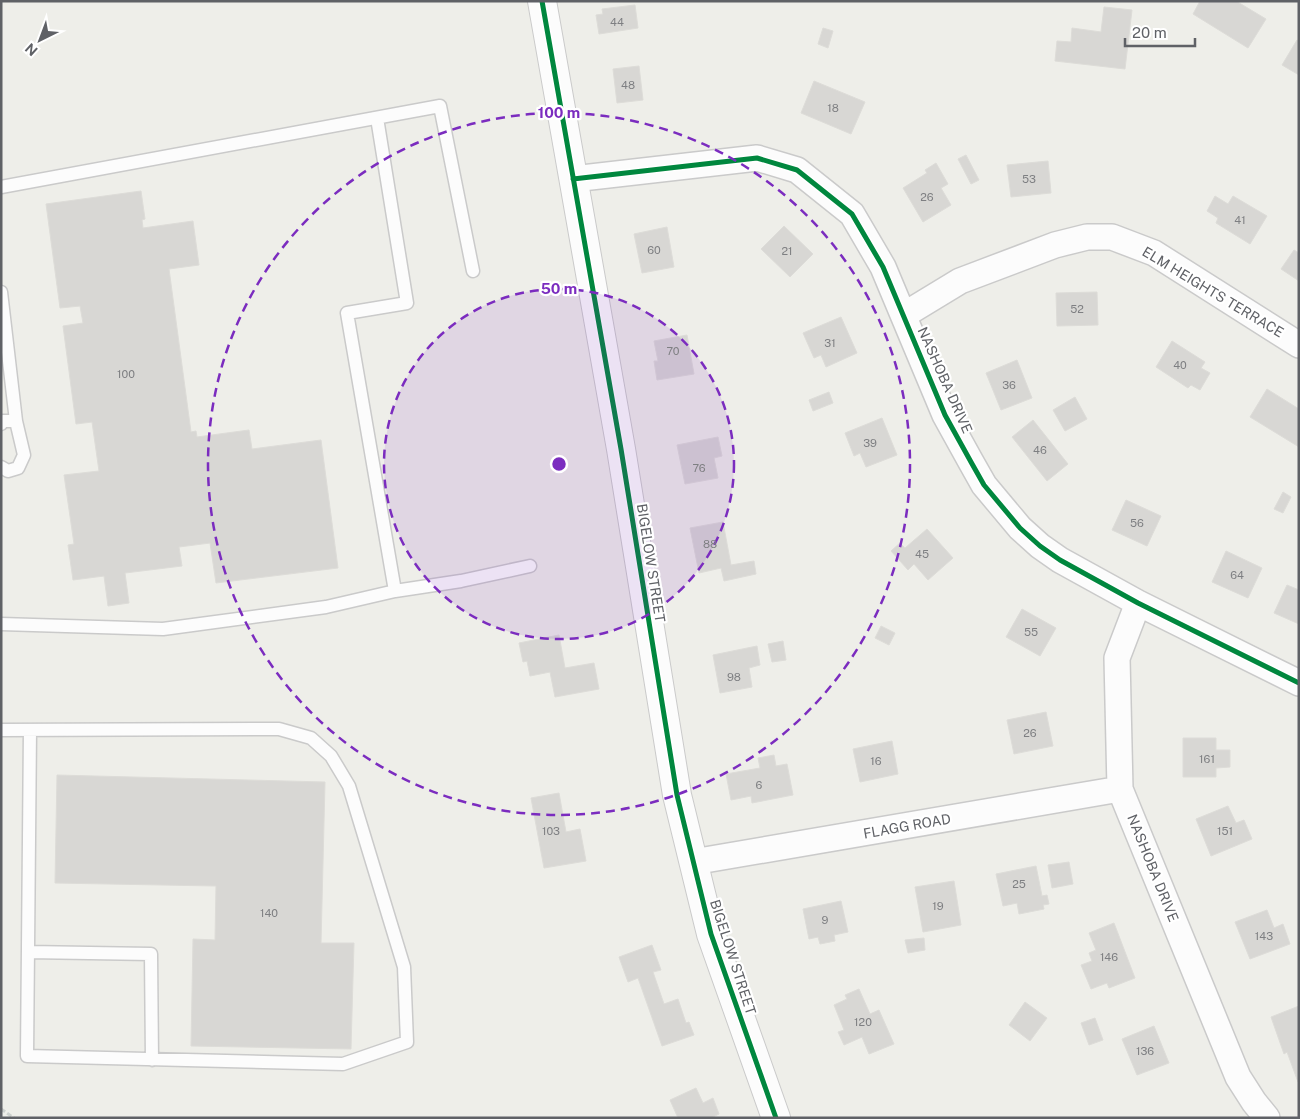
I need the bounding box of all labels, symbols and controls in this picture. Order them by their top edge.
north arrow [15,15,65,65]
scale bar [1125,15,1195,47]
house number: 44 [610,16,624,28]
text: 20 m [1132,24,1167,41]
text: N [22,40,41,59]
house number: 48 [621,79,635,91]
house number: 18 [827,102,839,114]
text: 100 m [538,104,580,121]
house number: 53 [1022,173,1036,185]
house number: 26 [920,191,934,203]
house number: 41 [1234,214,1246,226]
street label: ELM HEIGHTS TERRACE [1139,243,1287,341]
house number: 60 [647,244,661,256]
house number: 21 [781,245,793,257]
text: 50 m [541,280,577,297]
house number: 52 [1070,303,1084,315]
street label: NASHOBA DRIVE [914,324,976,436]
house number: 31 [824,337,836,349]
house number: 70 [666,345,680,357]
house number: 40 [1173,359,1187,371]
house number: 100 [117,368,135,380]
house number: 36 [1002,379,1016,391]
house number: 39 [863,437,877,449]
house number: 46 [1033,444,1047,456]
centre of rings [550,455,568,473]
house number: 76 [692,462,706,474]
street label: BIGELOW STREET [634,502,668,624]
house number: 56 [1130,517,1144,529]
house number: 88 [703,538,717,550]
house number: 45 [915,548,929,560]
house number: 64 [1230,569,1244,581]
house number: 55 [1024,626,1038,638]
house number: 98 [727,671,741,683]
house number: 26 [1023,727,1037,739]
house number: 161 [1199,753,1215,765]
house number: 16 [870,755,882,767]
house number: 6 [756,779,763,791]
street label: FLAGG ROAD [862,810,952,842]
street label: NASHOBA DRIVE [1124,812,1182,924]
house number: 103 [542,825,560,837]
house number: 151 [1217,825,1233,837]
house number: 25 [1012,878,1026,890]
street label: BIGELOW STREET [707,897,759,1017]
house number: 19 [932,900,944,912]
house number: 140 [260,907,278,919]
house number: 9 [822,914,829,926]
house number: 143 [1255,930,1273,942]
house number: 146 [1100,951,1118,963]
house number: 120 [854,1016,872,1028]
house number: 136 [1136,1045,1154,1057]

